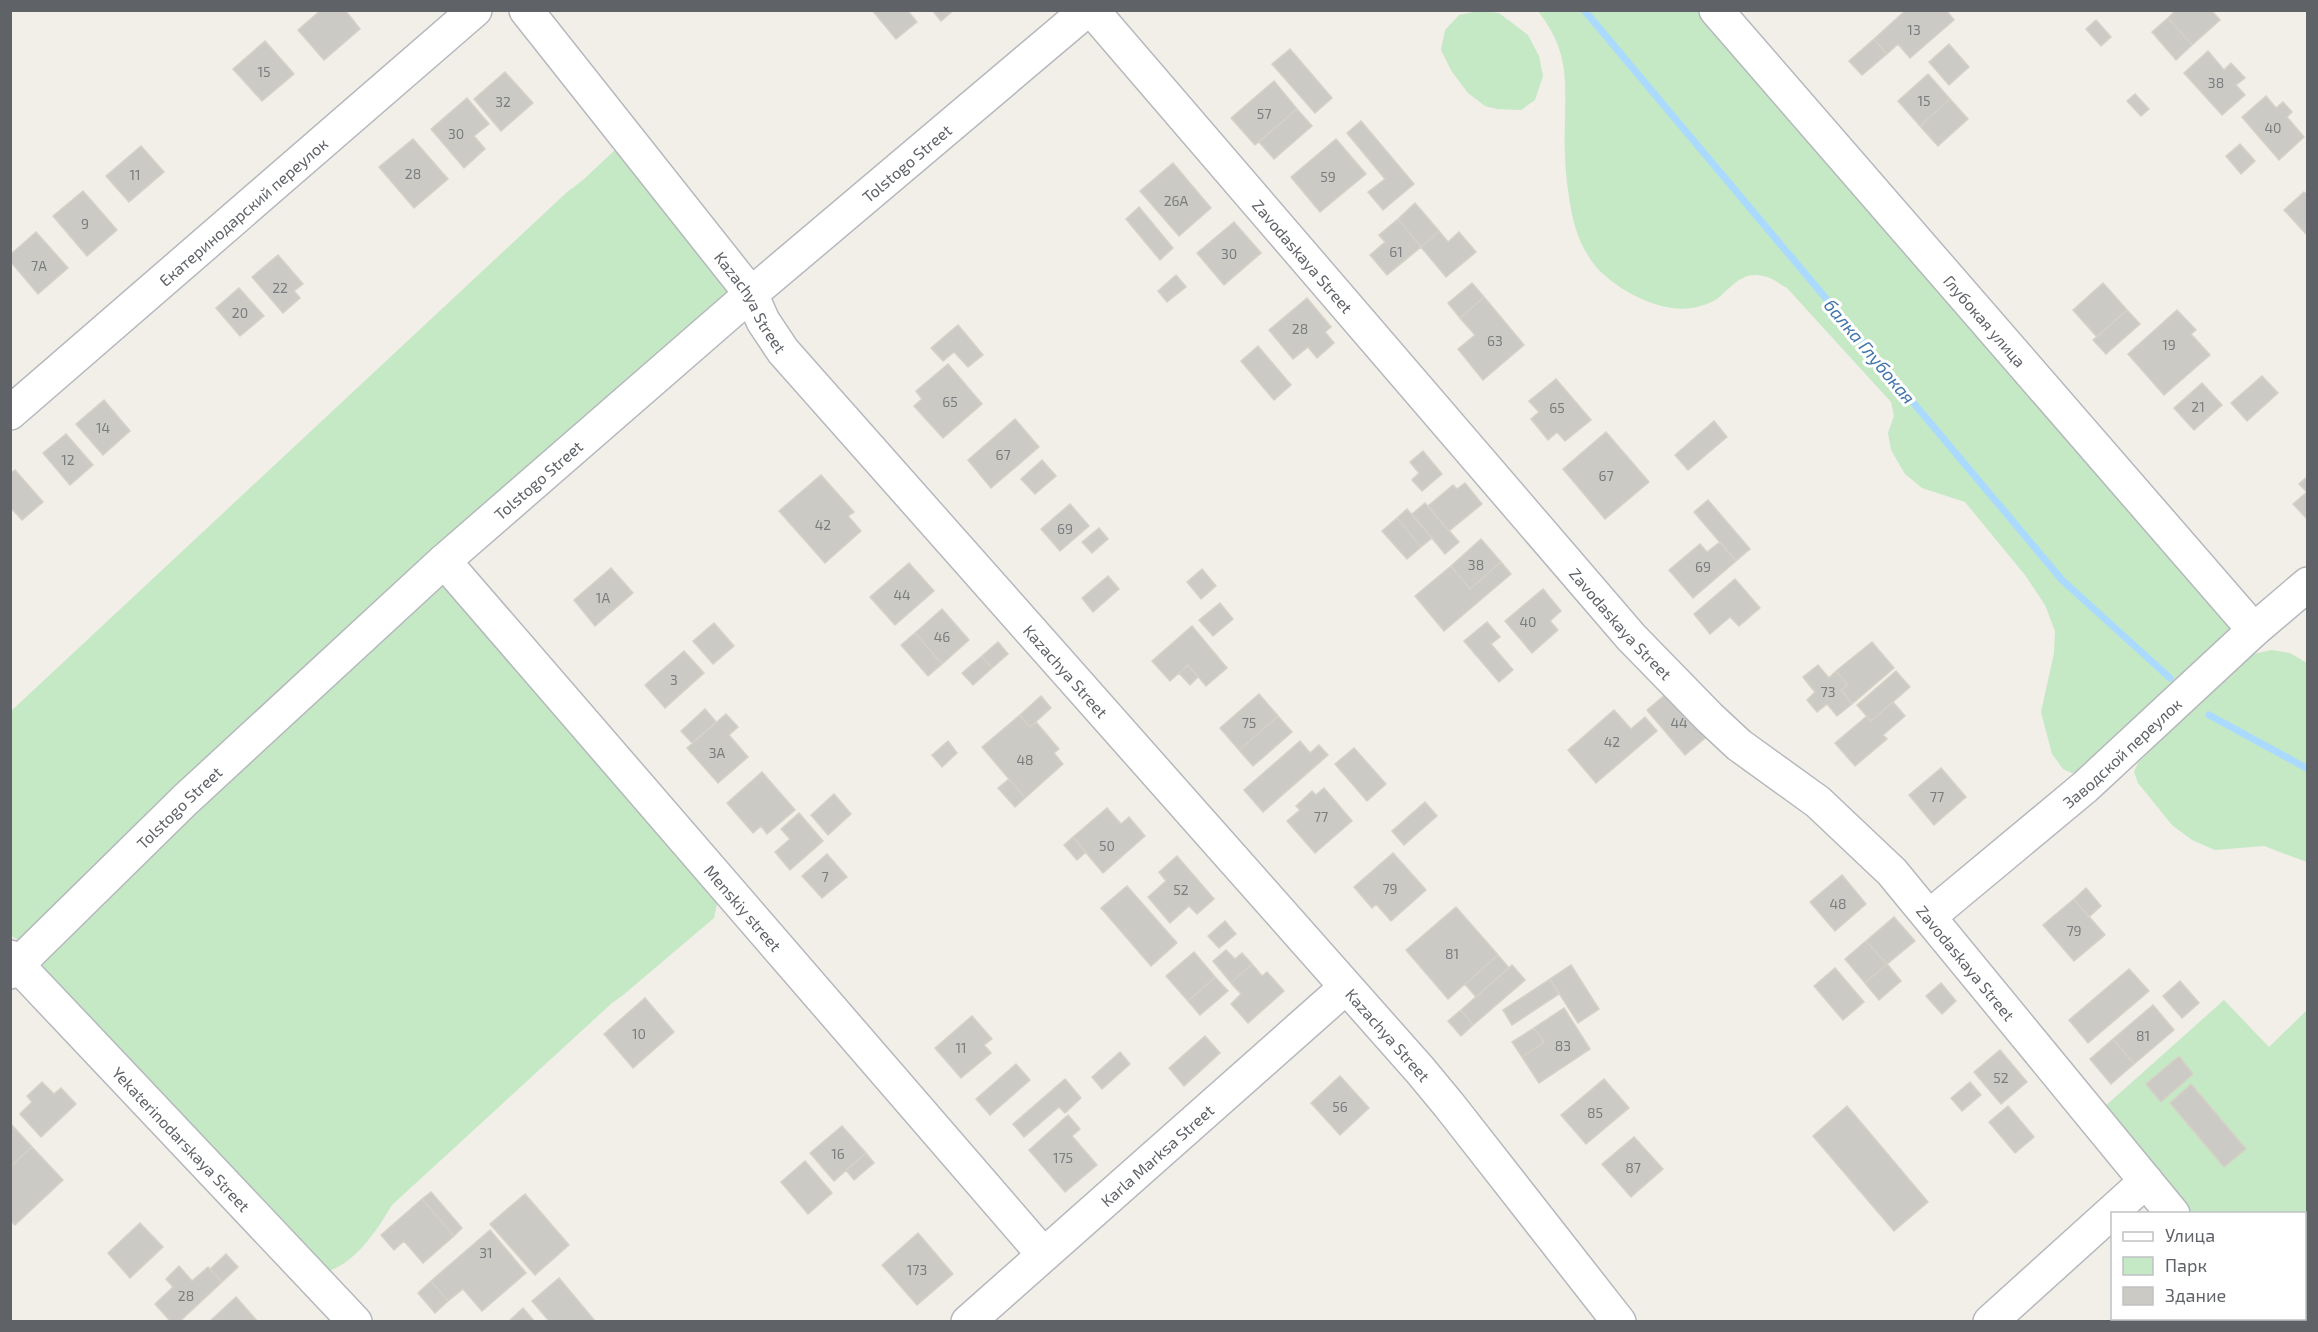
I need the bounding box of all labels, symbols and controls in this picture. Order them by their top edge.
house number: 13 [1907,21,1921,38]
house number: 15 [257,63,271,80]
house number: 38 [2208,74,2224,91]
house number: 15 [1917,92,1931,109]
house number: 32 [495,93,511,110]
house number: 57 [1257,105,1271,122]
house number: 40 [2264,119,2282,136]
street label: Tolstogo Street [858,120,955,206]
house number: 30 [448,125,464,142]
street label: Екатеринодарский переулок [155,133,331,289]
house number: 28 [405,165,421,182]
house number: 11 [129,166,141,183]
house number: 59 [1320,168,1336,185]
house number: 26А [1164,192,1189,209]
street label: Zavodaskaya Street [1249,195,1357,316]
house number: 9 [81,215,89,232]
house number: 61 [1389,243,1403,260]
house number: 30 [1221,245,1237,262]
street label: Kazachya Street [711,247,791,356]
house number: 7А [31,257,47,274]
street label: Глубокая улица [1940,271,2030,370]
house number: 22 [272,279,288,296]
water label: балка Глубокая [1820,294,1920,408]
house number: 20 [232,304,248,321]
house number: 28 [1292,320,1308,337]
house number: 63 [1487,332,1503,349]
house number: 19 [2162,336,2176,353]
house number: 65 [942,393,958,410]
house number: 21 [2191,398,2205,415]
house number: 65 [1549,399,1565,416]
house number: 14 [96,419,110,436]
street label: Tolstogo Street [490,436,586,523]
house number: 67 [995,446,1011,463]
house number: 12 [61,451,75,468]
house number: 67 [1598,467,1614,484]
house number: 42 [815,516,831,533]
house number: 69 [1057,520,1073,537]
house number: 38 [1468,556,1484,573]
house number: 69 [1695,558,1711,575]
street label: Zavodaskaya Street [1566,564,1676,683]
house number: 44 [893,586,911,603]
house number: 1А [596,589,610,606]
house number: 40 [1519,613,1537,630]
street label: Kazachya Street [1020,620,1112,721]
house number: 46 [934,628,950,645]
house number: 3 [670,671,678,688]
house number: 73 [1821,683,1835,700]
street label: Заводской переулок [2059,693,2185,811]
house number: 75 [1242,714,1256,731]
house number: 44 [1670,714,1688,731]
house number: 42 [1604,733,1620,750]
house number: 3А [709,744,726,761]
house number: 48 [1016,751,1034,768]
street label: Tolstogo Street [132,762,225,852]
house number: 77 [1930,788,1944,805]
house number: 77 [1314,808,1328,825]
house number: 50 [1099,837,1115,854]
street label: Menskiy street [701,861,786,954]
house number: 7 [821,868,829,885]
house number: 79 [1382,880,1398,897]
house number: 52 [1173,881,1189,898]
house number: 48 [1829,895,1847,912]
street label: Zavodaskaya Street [1913,901,2019,1024]
house number: 79 [2066,922,2082,939]
house number: 81 [1445,945,1459,962]
street label: Kazachya Street [1342,984,1435,1085]
house number: 10 [632,1025,646,1042]
house number: 81 [2136,1027,2150,1044]
house number: 83 [1555,1037,1571,1054]
house number: 11 [955,1039,967,1056]
street label: Yekaterinodarskaya Street [109,1062,255,1215]
house number: 52 [1993,1069,2009,1086]
house number: 56 [1332,1098,1348,1115]
street label: Karla Marksa Street [1096,1100,1217,1210]
house number: 85 [1587,1104,1603,1121]
house number: 16 [831,1145,845,1162]
house number: 175 [1053,1149,1073,1166]
house number: 87 [1625,1159,1641,1176]
legend [2111,1212,2306,1320]
text: Улица [2165,1224,2215,1246]
house number: 31 [479,1244,493,1261]
text: Парк [2165,1254,2207,1276]
house number: 173 [907,1261,927,1278]
text: Здание [2165,1284,2226,1306]
house number: 28 [178,1287,194,1304]

